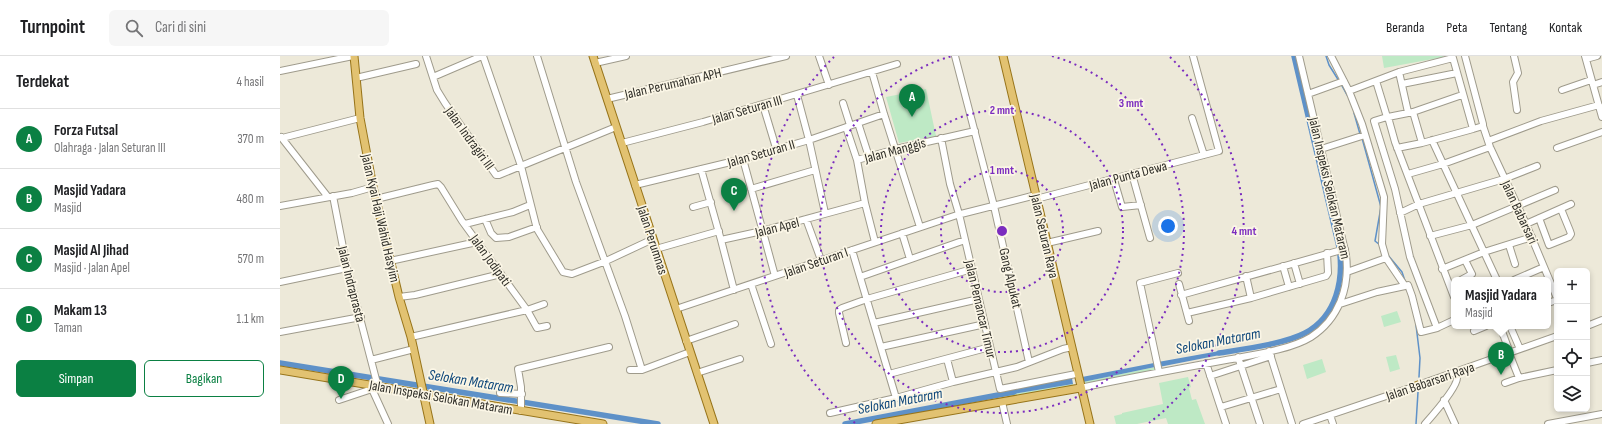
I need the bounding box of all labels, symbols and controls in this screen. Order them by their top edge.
search box [109,10,389,46]
text: Turnpoint [20,16,85,39]
icon: search [123,17,145,39]
text: Cari di sini [155,18,206,37]
text: Beranda [1386,19,1424,36]
text: Peta [1446,19,1467,36]
text: Tentang [1489,19,1527,36]
text: Kontak [1549,19,1582,36]
street label: Jalan Perumahan APH [622,64,723,103]
text: Terdekat [16,72,69,92]
text: 4 hasil [236,74,264,90]
pin: A [899,84,925,117]
street label: Jalan Seturan III [709,91,784,128]
text: 3 mnt [1119,96,1143,111]
street label: Jalan Indragiri III [440,103,498,173]
text: 2 mnt [990,103,1014,118]
street label: Jalan Inspeksi Selokan Mataram [1305,114,1354,261]
text: Forza Futsal [54,121,118,140]
text: A [26,131,32,147]
text: 370 m [237,131,264,147]
street label: Jalan Manggis [862,134,928,167]
street label: Jalan Seturan II [725,136,797,171]
text: Olahraga · Jalan Seturan III [54,140,166,156]
street label: Jalan Kyai Haji Wahid Hasyim [357,151,404,284]
street label: Jalan Punta Dewa [1086,157,1169,194]
text: 1 mnt [990,163,1014,178]
street label: Jalan Babarsari [1497,177,1542,247]
pin: C [721,178,747,211]
text: Masjid Yadara [54,181,126,200]
text: B [26,191,32,207]
text: 480 m [237,191,264,207]
street label: Jalan Seturan Raya [1026,191,1062,280]
text: Masjid [54,200,82,216]
street label: Jalan Perumnas [633,203,672,277]
street label: Jalan Apel [752,214,801,241]
your location [1158,216,1178,236]
centre of rings [995,224,1009,238]
text: 4 mnt [1232,224,1256,239]
street label: Jalan Jodipati [466,230,515,289]
text: Masjid Al Jihad [54,241,129,260]
street label: Jalan Indraprasta [334,243,369,324]
street label: Jalan Seturan I [781,244,850,282]
street label: Gang Alpukat [995,246,1026,310]
text: C [26,251,32,267]
text: 570 m [237,251,264,267]
street label: Jalan Pemancar Timur [961,257,1000,360]
text: Masjid · Jalan Apel [54,260,130,276]
map controls [1554,268,1590,412]
button: + [1554,268,1590,304]
popup [1451,277,1551,329]
text: Masjid Yadara [1465,286,1537,305]
text: Makam 13 [54,301,107,320]
button: − [1554,304,1590,340]
text: Masjid [1465,305,1493,321]
text: D [26,311,32,327]
text: 1.1 km [237,311,264,327]
text: Taman [54,320,82,336]
water label: Selokan Mataram [1174,324,1263,359]
button: locate [1554,340,1590,376]
pin: B [1488,342,1514,375]
street label: Jalan Babarsari Raya [1383,358,1477,405]
button: Simpan [16,360,136,397]
button: Bagikan [144,360,264,397]
water label: Selokan Mataram [427,365,515,398]
pin: D [328,366,354,399]
street label: Jalan Inspeksi Selokan Mataram [367,376,514,418]
button: layers [1554,376,1590,412]
water label: Selokan Mataram [856,384,945,419]

